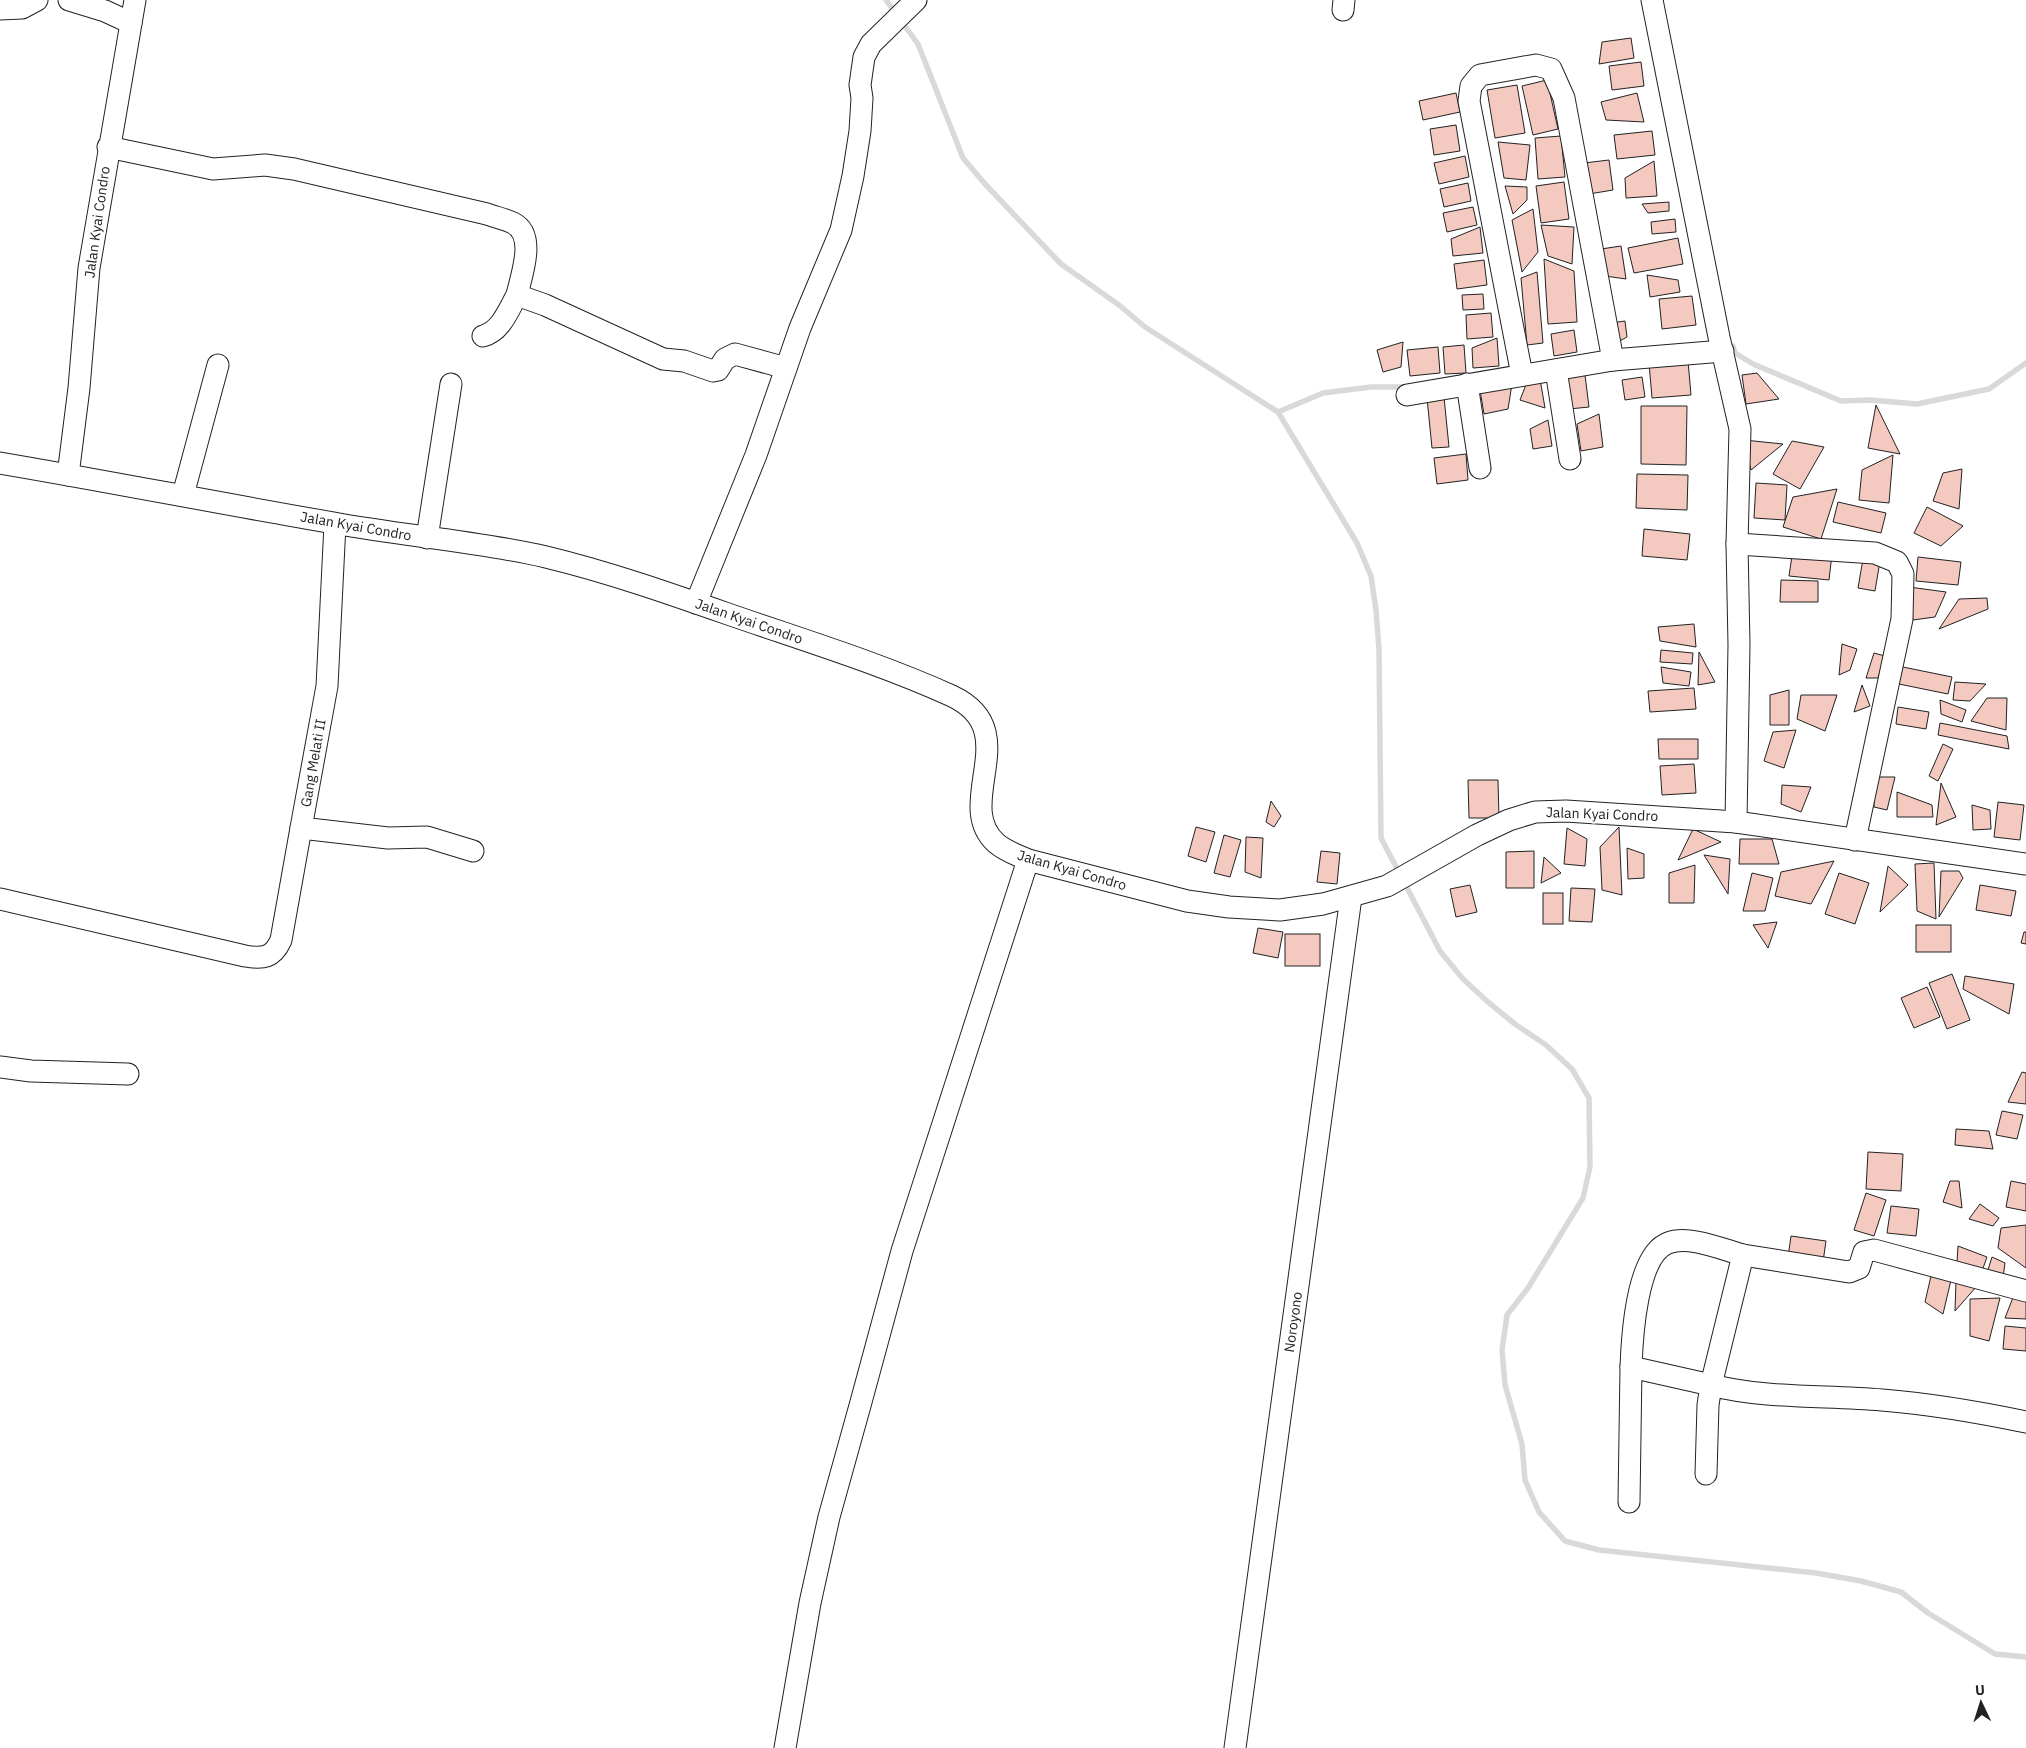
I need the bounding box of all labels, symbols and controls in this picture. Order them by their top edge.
street label: Jalan Kyai Condro [80,165,114,279]
street label: Jalan Kyai Condro [299,507,413,545]
street label: Jalan Kyai Condro [693,594,805,648]
street label: Gang Melati II [296,718,330,808]
street label: Jalan Kyai Condro [1545,803,1659,825]
street label: Jalan Kyai Condro [1015,846,1129,894]
street label: Noroyono [1280,1290,1306,1354]
north arrow [1956,1678,2006,1728]
text: U [1975,1681,1986,1699]

